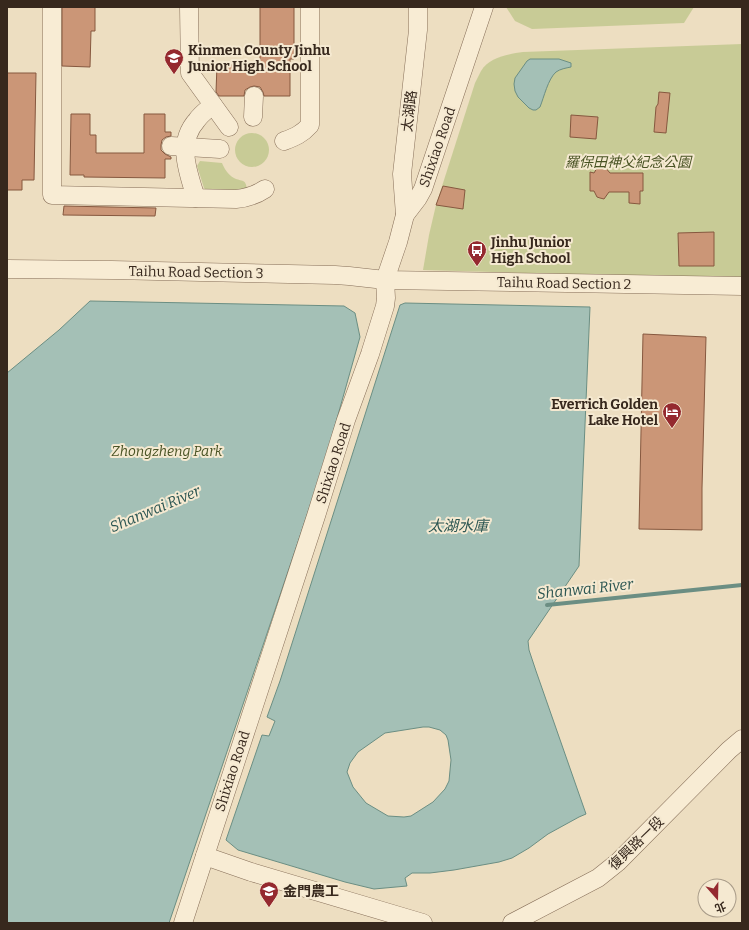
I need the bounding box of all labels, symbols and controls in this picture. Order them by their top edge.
place label: Kinmen County Jinhu Junior High School [187,42,330,75]
school or university icon: Kinmen County Jinhu Junior High School [163,47,185,75]
street label: 太湖路 [399,89,420,133]
street label: Shixiao Road [416,105,459,190]
park label: 羅保田神父紀念公園 [565,154,693,171]
place label: Jinhu Junior High School [490,234,572,267]
bus stop icon: Jinhu Junior High School [466,239,488,267]
street label: Taihu Road Section 3 [128,263,264,282]
street label: Taihu Road Section 2 [497,274,631,293]
place label: Everrich Golden Lake Hotel [551,396,659,429]
hotel icon: Everrich Golden Lake Hotel [661,401,683,429]
street label: Shixiao Road [312,421,355,506]
park label: Zhongzheng Park [112,443,223,460]
water label: Shanwai River [107,481,204,536]
water label: 太湖水庫 [428,517,491,535]
water label: Shanwai River [536,575,635,603]
street label: Shixiao Road [211,729,254,814]
street label: 復興路一段 [605,813,667,874]
north arrow [697,878,737,918]
school or university icon: 金門農工 [258,880,280,908]
place label: 金門農工 [283,883,339,900]
text: 北 [713,899,728,915]

